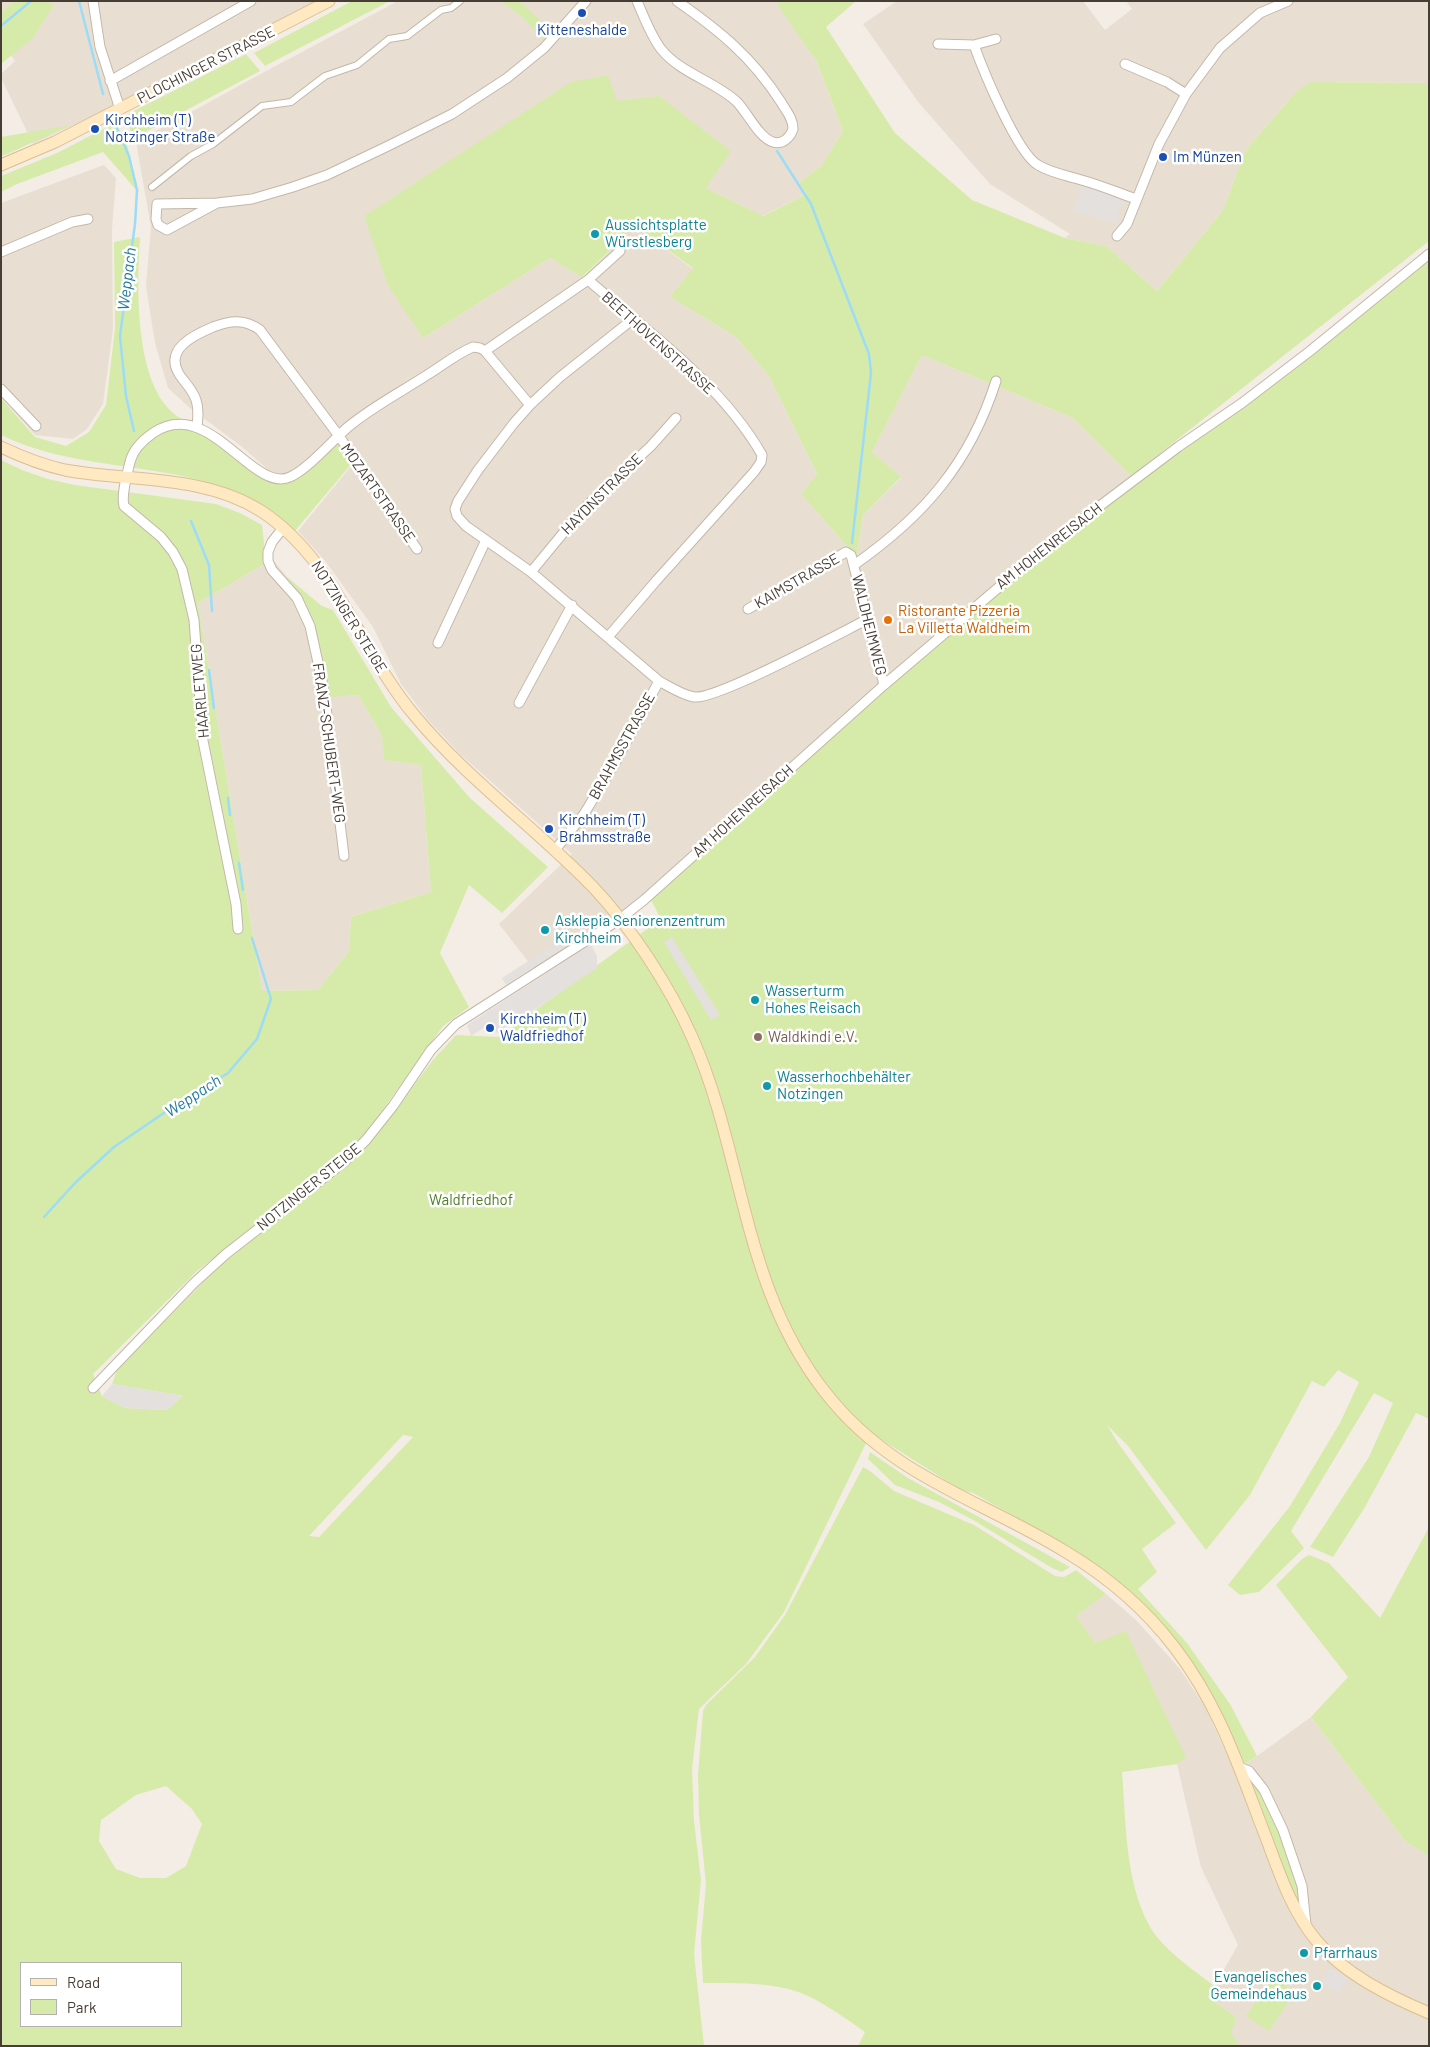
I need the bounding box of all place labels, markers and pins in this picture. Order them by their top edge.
marker: Kitteneshalde [576,7,588,19]
place label: Kitteneshalde [537,21,627,39]
place label: Kirchheim (T) Notzinger Straße [105,111,215,146]
marker: Kirchheim (T) Notzinger Straße [89,123,101,135]
place label: Im Münzen [1173,148,1242,166]
marker: Im Münzen [1157,151,1169,163]
place label: Aussichtsplatte Würstlesberg [605,216,707,251]
marker: Aussichtsplatte Würstlesberg [589,228,601,240]
place label: Ristorante Pizzeria La Villetta Waldheim [898,602,1030,637]
marker: Ristorante Pizzeria La Villetta Waldheim [882,614,894,626]
place label: Kirchheim (T) Brahmsstraße [559,811,651,846]
marker: Kirchheim (T) Brahmsstraße [543,823,555,835]
place label: Asklepia Seniorenzentrum Kirchheim [555,912,725,947]
marker: Asklepia Seniorenzentrum Kirchheim [539,924,551,936]
place label: Wasserturm Hohes Reisach [765,982,861,1017]
marker: Wasserturm Hohes Reisach [749,994,761,1006]
place label: Kirchheim (T) Waldfriedhof [500,1010,586,1045]
marker: Kirchheim (T) Waldfriedhof [484,1022,496,1034]
place label: Waldkindi e.V. [768,1028,858,1046]
marker: Waldkindi e.V. [752,1031,764,1043]
place label: Wasserhochbehälter Notzingen [777,1068,911,1103]
marker: Wasserhochbehälter Notzingen [761,1080,773,1092]
place label: Pfarrhaus [1314,1944,1378,1962]
marker: Pfarrhaus [1298,1947,1310,1959]
place label: Evangelisches Gemeindehaus [1211,1968,1307,2003]
marker: Evangelisches Gemeindehaus [1311,1980,1323,1992]

